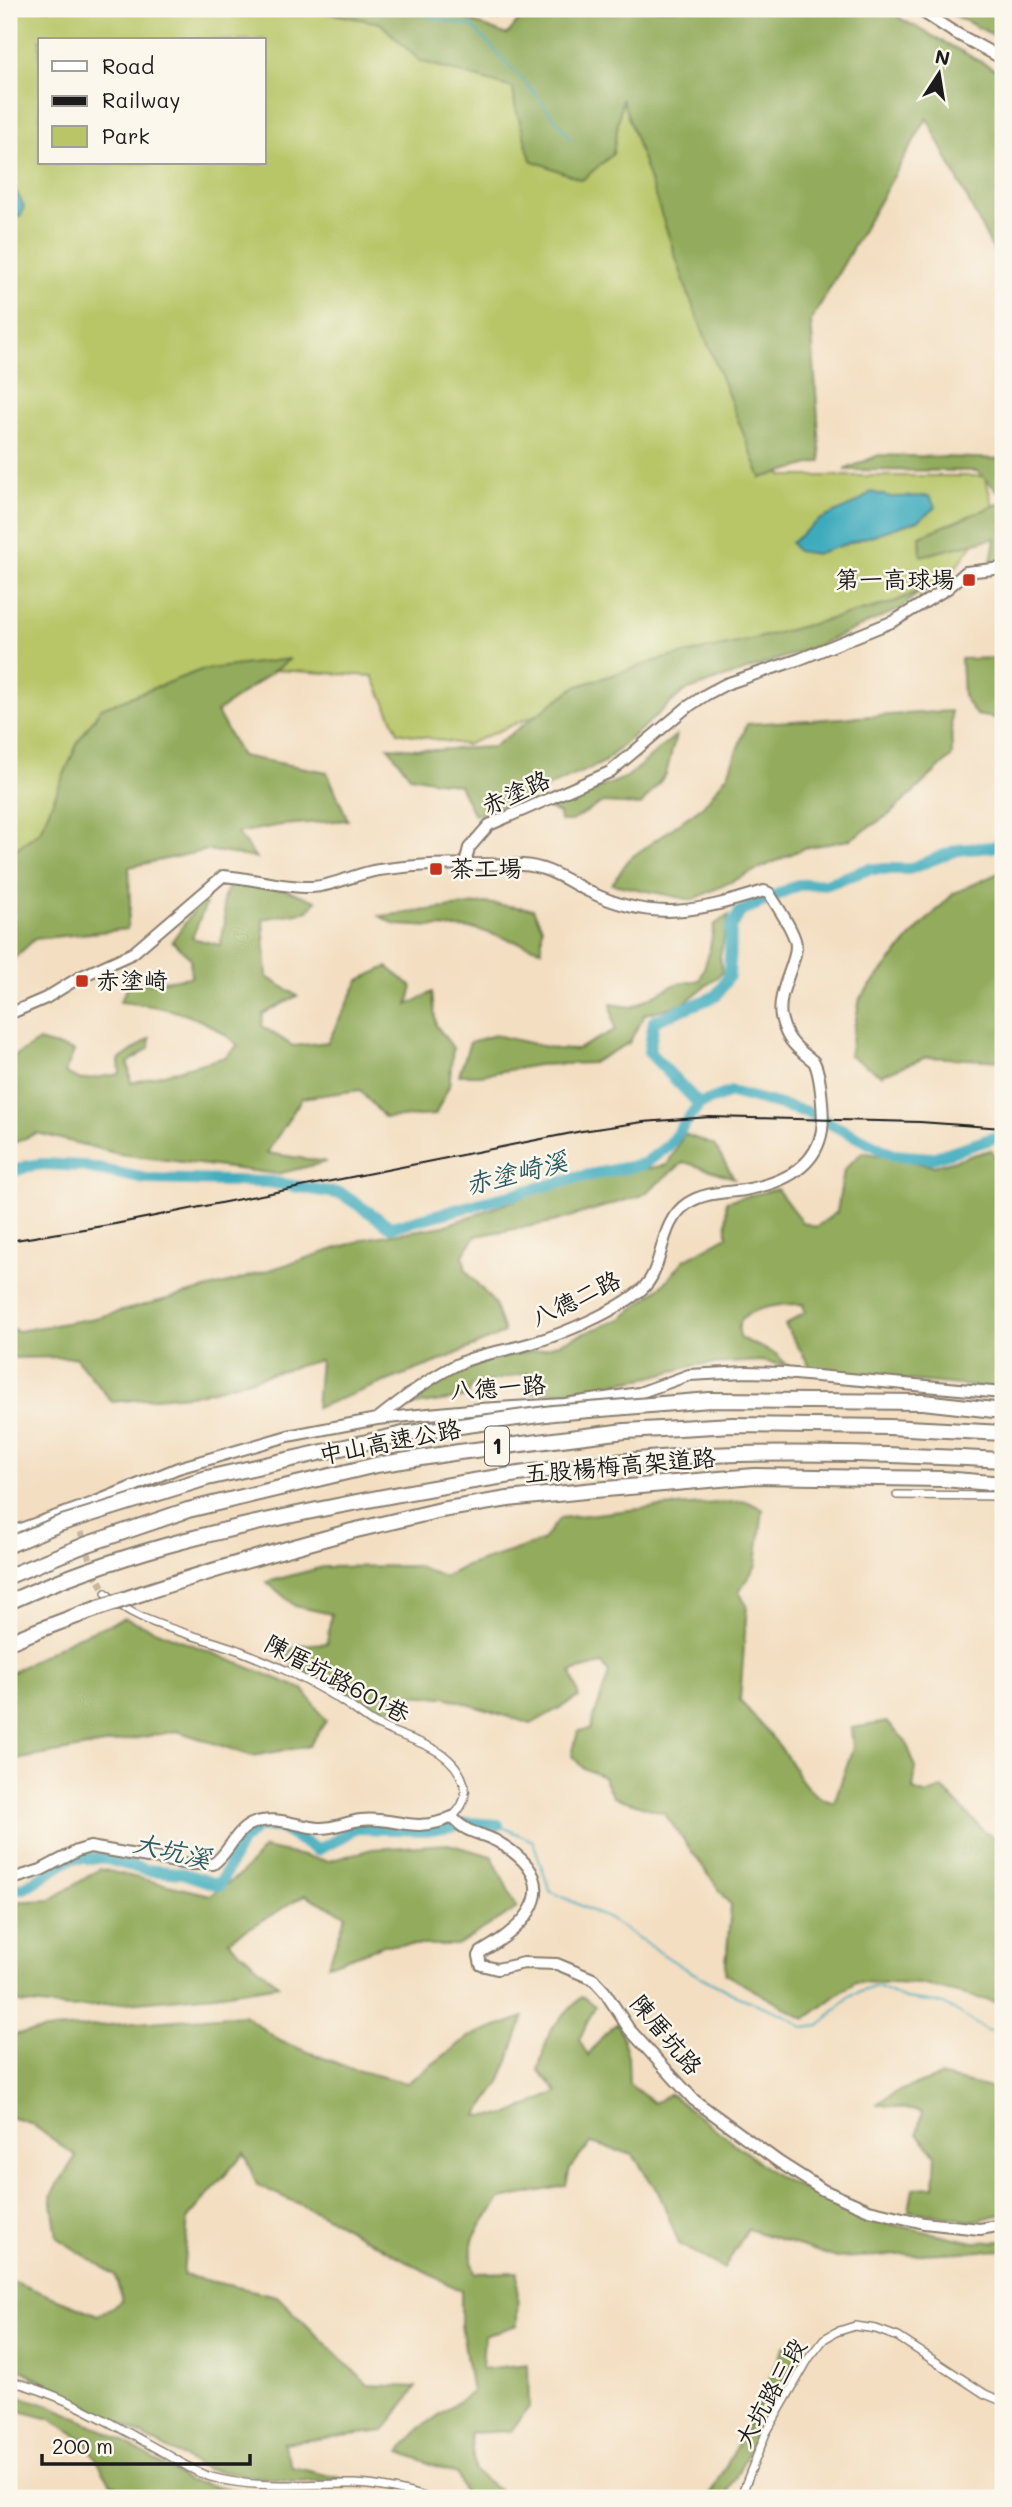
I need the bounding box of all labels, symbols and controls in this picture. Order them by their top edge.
legend [38,38,266,164]
north arrow [904,38,974,108]
text: N [933,43,952,71]
text: Road [102,52,154,79]
text: Railway [102,86,181,113]
text: Park [102,122,150,149]
place label: 第一高球場 [835,563,955,594]
marker: 第一高球場 [961,572,977,588]
street label: 赤塗路 [476,762,555,821]
place label: 茶工場 [450,852,522,883]
marker: 茶工場 [428,861,444,877]
place label: 赤塗崎 [96,964,168,995]
marker: 赤塗崎 [74,973,90,989]
water label: 赤塗崎溪 [461,1142,572,1201]
street label: 八德二路 [525,1263,625,1333]
street label: 八德一路 [449,1368,547,1405]
street label: 中山高速公路 [316,1412,463,1469]
road number: 1 [485,1427,509,1466]
street label: 五股楊梅高架道路 [523,1441,717,1488]
street label: 陳厝坑路601巷 [260,1626,416,1729]
water label: 大坑溪 [130,1825,216,1876]
street label: 陳厝坑路 [624,1987,710,2081]
street label: 大坑路三段 [727,2332,812,2452]
scale bar [42,2423,250,2467]
text: 200 m [52,2432,113,2459]

